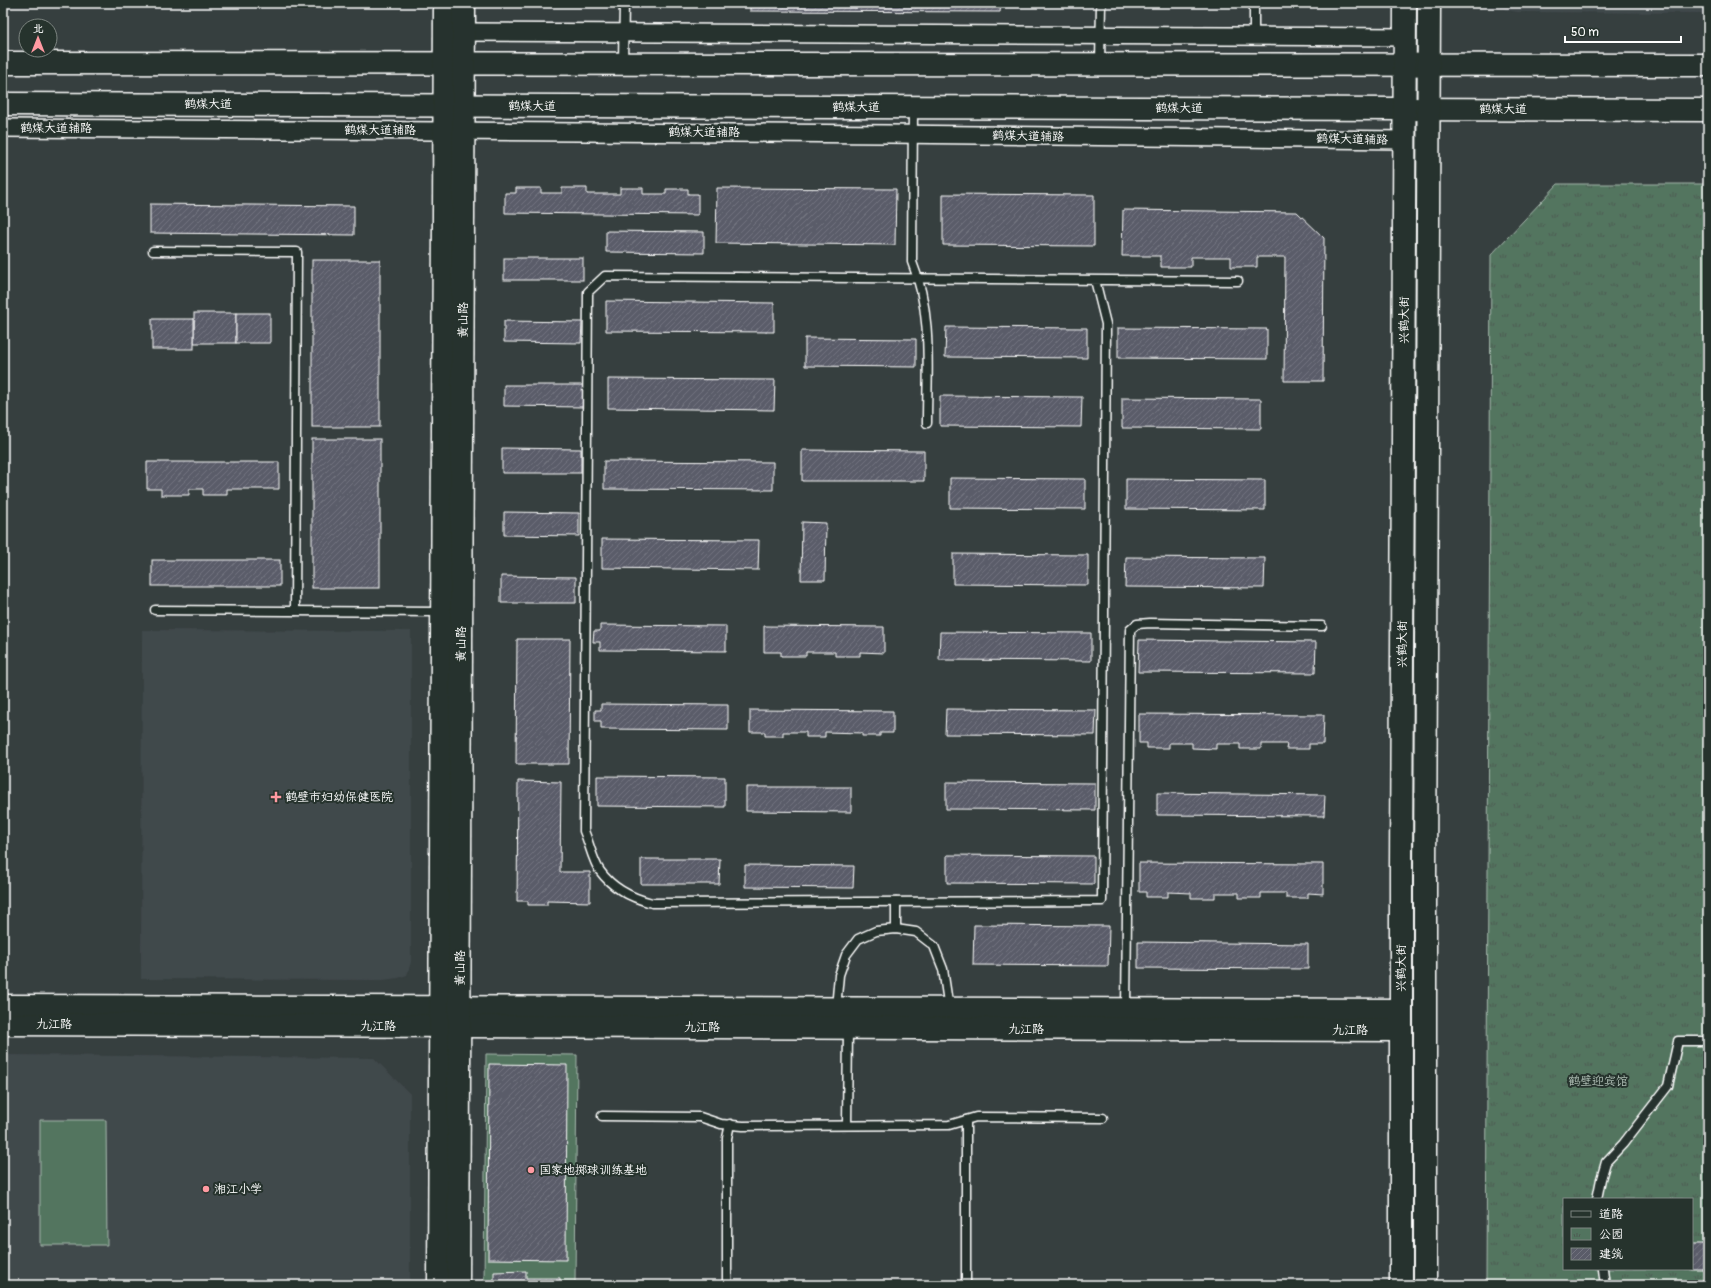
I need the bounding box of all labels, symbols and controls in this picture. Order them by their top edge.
north arrow [18,18,58,58]
scale bar [1565,18,1681,44]
text: 北 [33,22,44,35]
text: 50 m [1571,25,1599,40]
street label: 鹤煤大道 [184,97,232,112]
street label: 鹤煤大道 [508,99,556,114]
street label: 鹤煤大道 [832,100,880,115]
street label: 鹤煤大道 [1155,101,1203,116]
street label: 鹤煤大道 [1479,102,1527,117]
street label: 鹤煤大道辅路 [20,121,92,136]
street label: 鹤煤大道辅路 [344,123,416,138]
street label: 鹤煤大道辅路 [668,125,740,140]
street label: 鹤煤大道辅路 [992,128,1064,145]
street label: 鹤煤大道辅路 [1316,131,1388,148]
street label: 兴鹤大街 [1397,296,1412,344]
street label: 黄山路 [456,302,471,338]
street label: 兴鹤大街 [1395,620,1410,668]
street label: 黄山路 [454,626,469,662]
place label: 鹤壁市妇幼保健医院 [285,790,393,805]
marker: 鹤壁市妇幼保健医院 [270,791,282,803]
street label: 兴鹤大街 [1394,944,1409,992]
street label: 黄山路 [453,950,468,986]
street label: 九江路 [36,1017,72,1032]
street label: 九江路 [360,1019,396,1034]
street label: 九江路 [684,1020,720,1035]
street label: 九江路 [1008,1022,1044,1037]
street label: 九江路 [1332,1023,1368,1038]
park label: 鹤壁迎宾馆 [1568,1074,1628,1089]
place label: 国家地掷球训练基地 [539,1163,647,1178]
marker: 国家地掷球训练基地 [526,1165,536,1175]
place label: 湘江小学 [214,1182,262,1197]
marker: 湘江小学 [201,1184,211,1194]
legend [1563,1198,1693,1270]
text: 道路 [1599,1207,1623,1222]
text: 公园 [1599,1227,1623,1242]
text: 建筑 [1599,1247,1623,1262]

